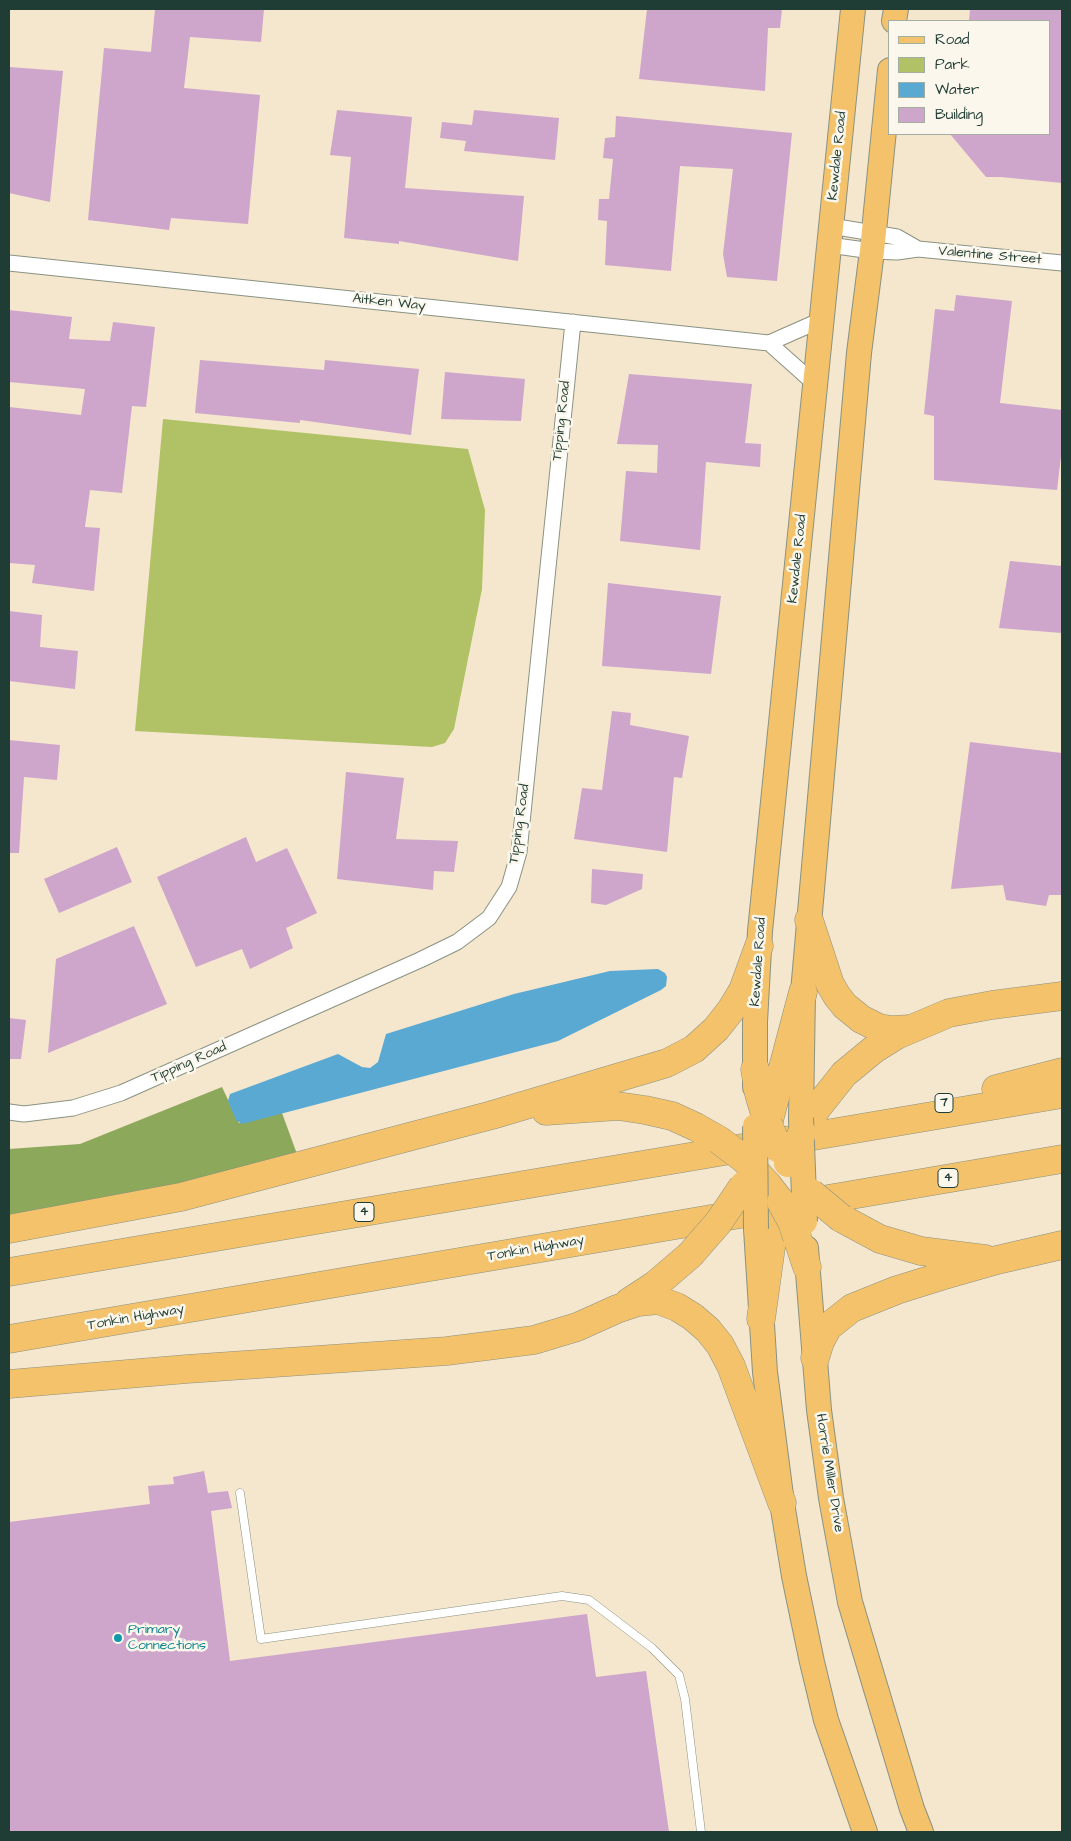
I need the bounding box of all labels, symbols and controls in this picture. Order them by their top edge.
legend [888,20,1051,135]
text: Road [935,29,969,50]
text: Park [935,54,970,75]
text: Water [935,79,979,100]
text: Building [935,104,983,125]
street label: Kewdale Road [825,111,851,201]
street label: Valentine Street [938,243,1042,269]
street label: Aitken Way [352,291,426,315]
street label: Tipping Road [549,380,575,462]
street label: Kewdale Road [785,514,811,604]
street label: Tipping Road [506,783,534,865]
street label: Kewdale Road [748,917,770,1007]
street label: Tipping Road [149,1039,229,1087]
road number: 7 [935,1094,953,1112]
road number: 4 [938,1168,958,1188]
road number: 4 [354,1202,374,1222]
street label: Tonkin Highway [486,1232,586,1266]
street label: Tonkin Highway [86,1301,186,1335]
street label: Horrie Miller Drive [811,1412,847,1534]
place label: Primary Connections [128,1622,206,1654]
marker: Primary Connections [112,1632,124,1644]

